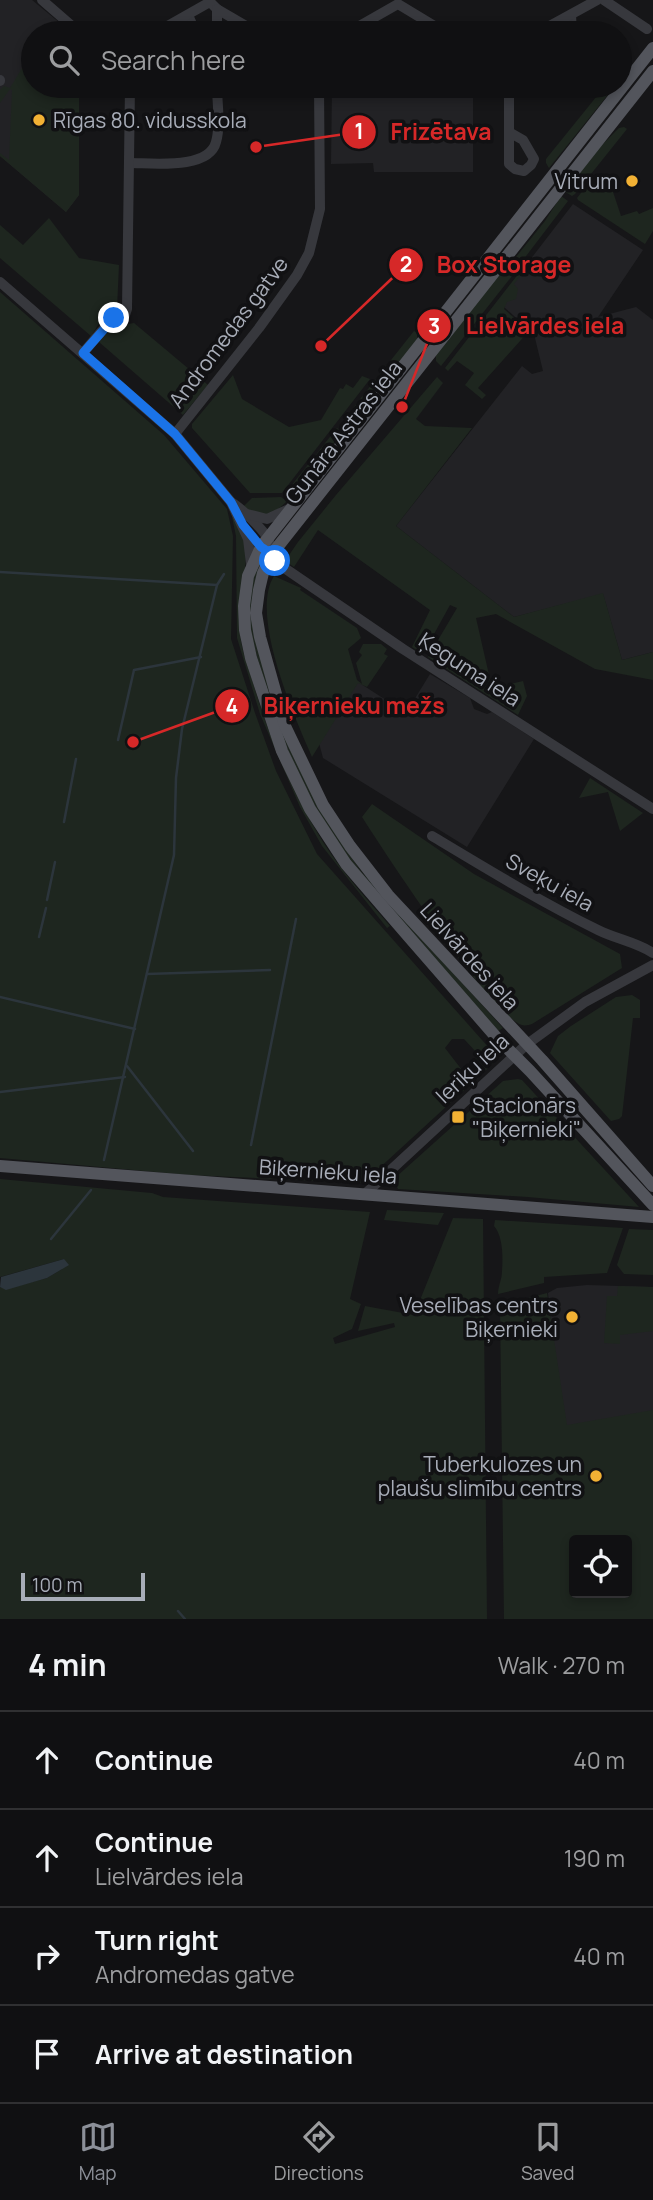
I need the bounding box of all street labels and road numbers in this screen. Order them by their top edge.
street label: Andromedas gatve [162,251,294,413]
street label: Gunāra Astras iela [278,354,408,510]
street label: Ķeguma iela [414,626,526,712]
street label: Sveķu iela [501,846,599,918]
street label: Lielvārdes iela [414,896,526,1016]
street label: Ieriķu iela [429,1027,515,1109]
street label: Biķernieku iela [258,1152,398,1190]

